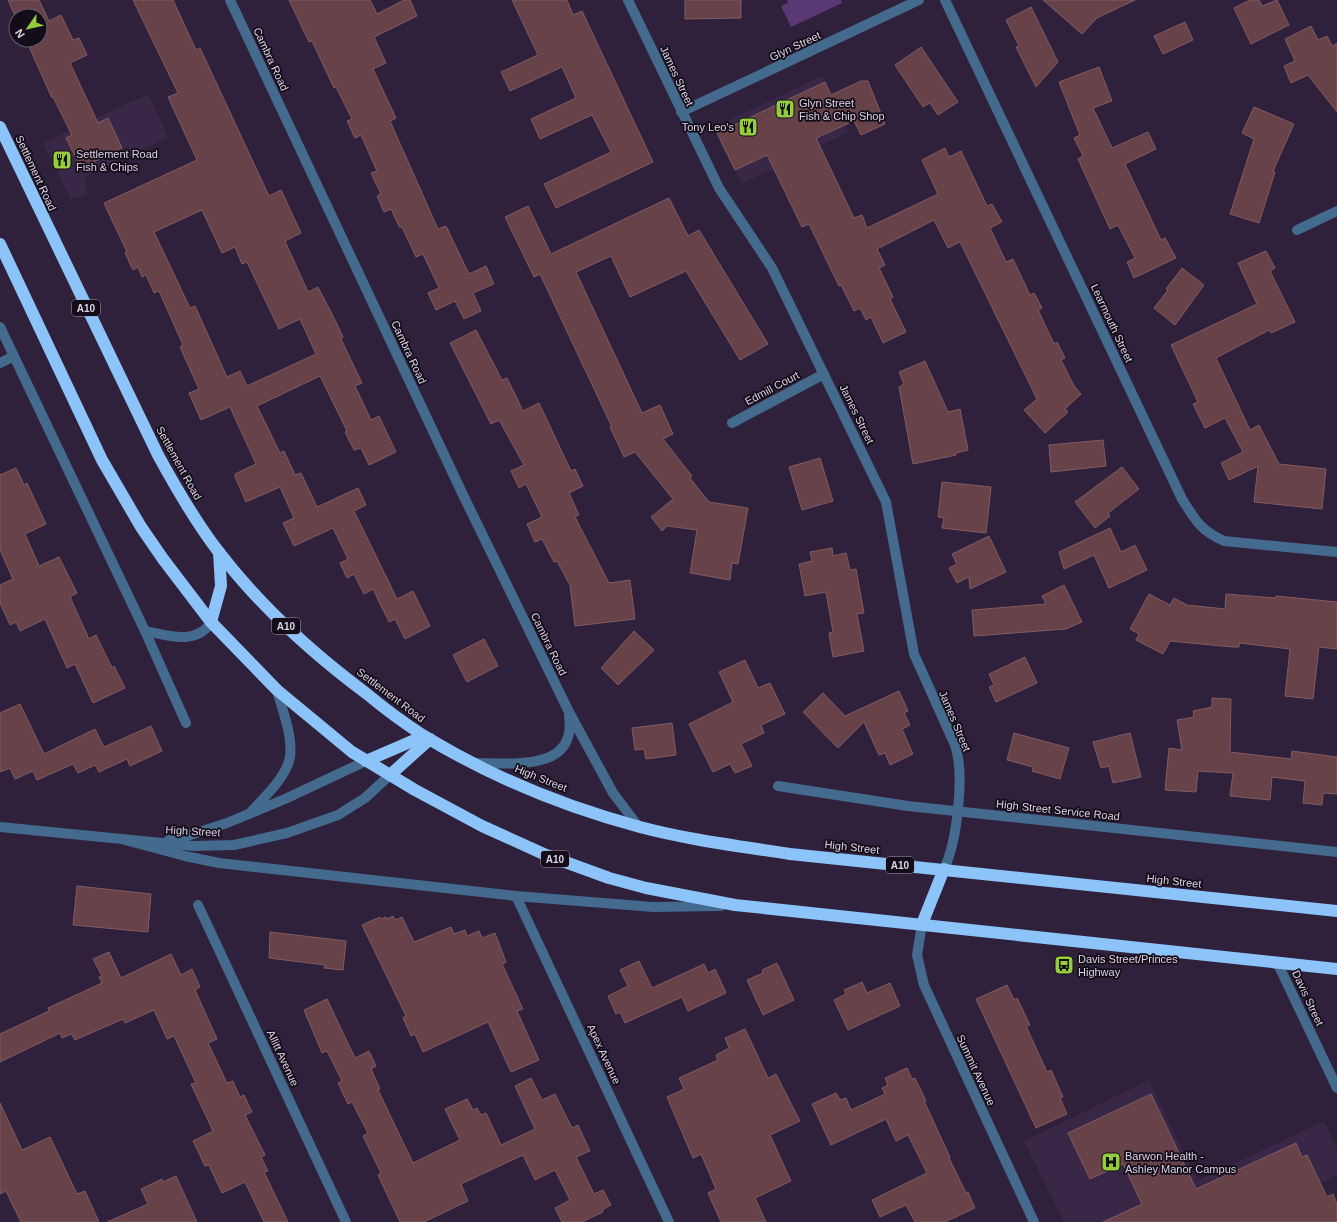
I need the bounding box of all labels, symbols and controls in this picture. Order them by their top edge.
north arrow [8,8,48,48]
street label: Cambra Road [251,25,291,93]
text: N [12,27,27,40]
street label: Glyn Street [768,29,822,63]
street label: James Street [658,44,696,108]
place label: Glyn Street Fish & Chip Shop [799,97,885,122]
restaurant icon: Glyn Street Fish & Chip Shop [774,98,796,120]
restaurant icon: Tony Leo's [737,116,759,138]
place label: Tony Leo's [682,121,734,133]
street label: Settlement Road [13,133,59,213]
place label: Settlement Road Fish & Chips [76,148,158,173]
restaurant icon: Settlement Road Fish & Chips [51,149,73,171]
street label: Learmouth Street [1089,282,1135,364]
road number: A10 [72,300,100,316]
street label: Cambra Road [389,318,429,386]
street label: Edmill Court [743,369,801,407]
street label: James Street [837,382,877,446]
street label: Settlement Road [154,424,204,502]
street label: Cambra Road [529,611,569,677]
road number: A10 [272,618,300,634]
street label: Settlement Road [355,666,427,724]
street label: James Street [937,689,973,753]
street label: High Street [513,762,569,794]
street label: High Street Service Road [996,798,1120,822]
street label: High Street [165,824,221,838]
street label: High Street [824,838,880,856]
road number: A10 [541,851,569,867]
road number: A10 [886,857,914,873]
street label: High Street [1146,872,1202,890]
place label: Davis Street/Princes Highway [1078,953,1178,978]
bus stop icon: Davis Street/Princes Highway [1053,954,1075,976]
street label: Davis Street [1290,968,1326,1028]
street label: Apex Avenue [585,1022,623,1086]
street label: Allitt Avenue [265,1028,301,1088]
street label: Summit Avenue [954,1033,998,1107]
place label: Barwon Health - Ashley Manor Campus [1125,1150,1237,1175]
hospital icon: Barwon Health - Ashley Manor Campus [1100,1151,1122,1173]

